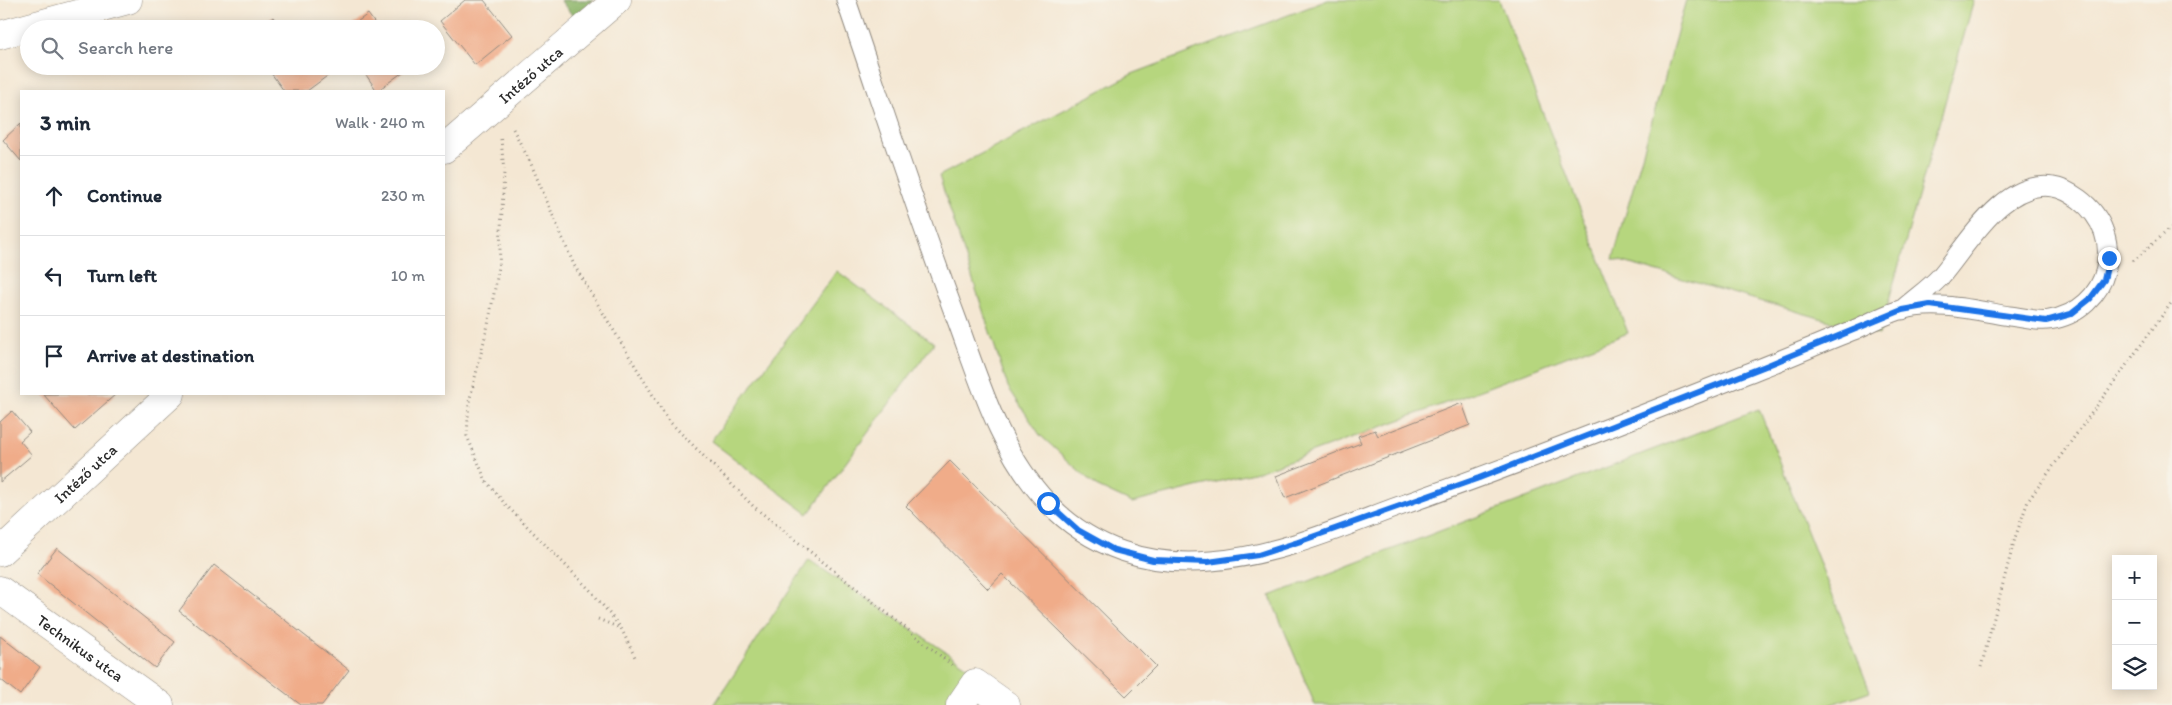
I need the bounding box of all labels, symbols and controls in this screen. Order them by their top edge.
search box [20,20,445,75]
icon: search [38,34,66,62]
text: Search here [78,36,173,59]
street label: Intéző utca [495,42,566,107]
text: 3 min [40,110,90,135]
text: Walk · 240 m [335,113,425,132]
icon: ahead [40,182,68,210]
text: Continue [87,184,162,207]
text: 230 m [381,186,425,205]
route end [2098,247,2121,270]
icon: left [40,262,68,290]
text: Turn left [87,264,157,287]
text: 10 m [391,266,425,285]
icon: arrive [40,342,68,370]
text: Arrive at destination [87,344,254,367]
street label: Intéző utca [50,440,120,507]
route start [1037,492,1060,515]
map controls [2112,555,2157,690]
button: + [2112,555,2157,600]
button: − [2112,600,2157,645]
street label: Technikus utca [33,610,128,685]
button: layers [2112,645,2157,690]

